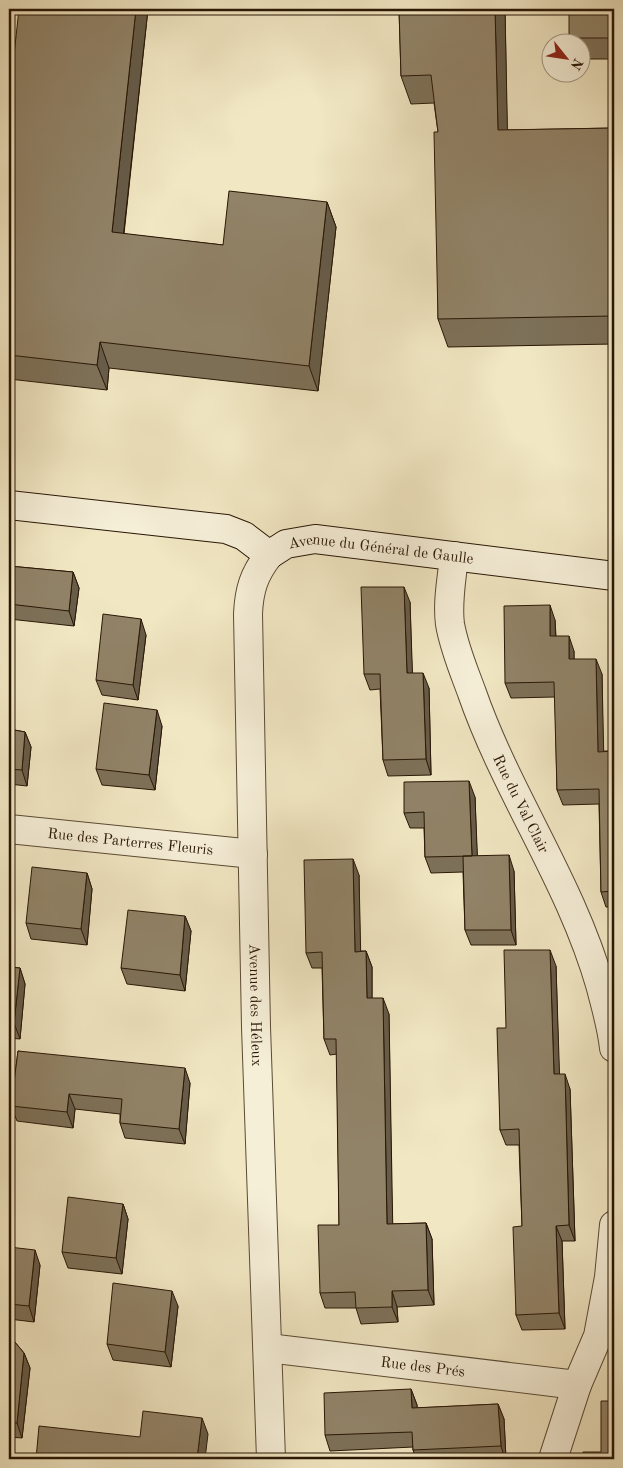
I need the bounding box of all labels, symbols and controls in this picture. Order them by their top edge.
north arrow [540,32,590,82]
text: N [568,56,585,72]
street label: Avenue du Général de Gaulle [287,533,474,568]
street label: Rue du Val Clair [489,753,550,856]
street label: Rue des Parterres Fleuris [47,827,214,859]
street label: Avenue des Héleux [245,944,263,1067]
street label: Rue des Prés [380,1356,466,1381]

